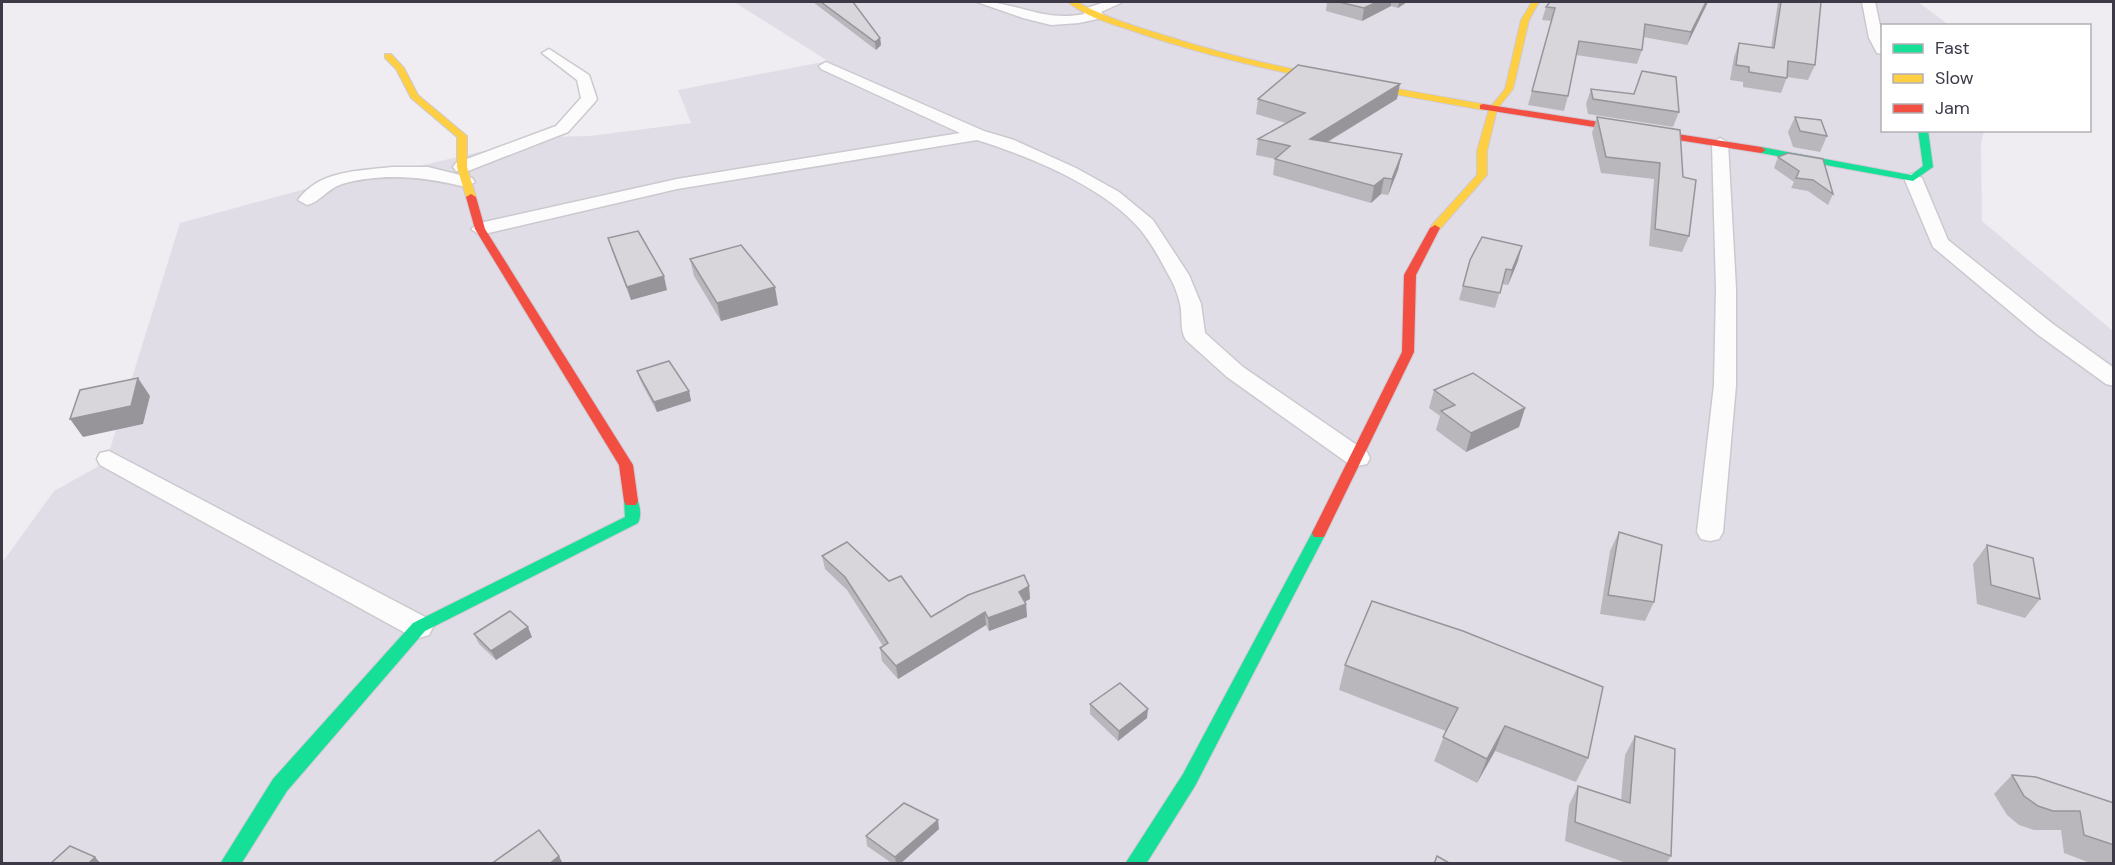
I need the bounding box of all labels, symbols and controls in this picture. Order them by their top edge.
legend [1881,24,2091,132]
text: Fast [1935,36,1970,60]
text: Slow [1935,66,1974,90]
text: Jam [1935,96,1970,120]

